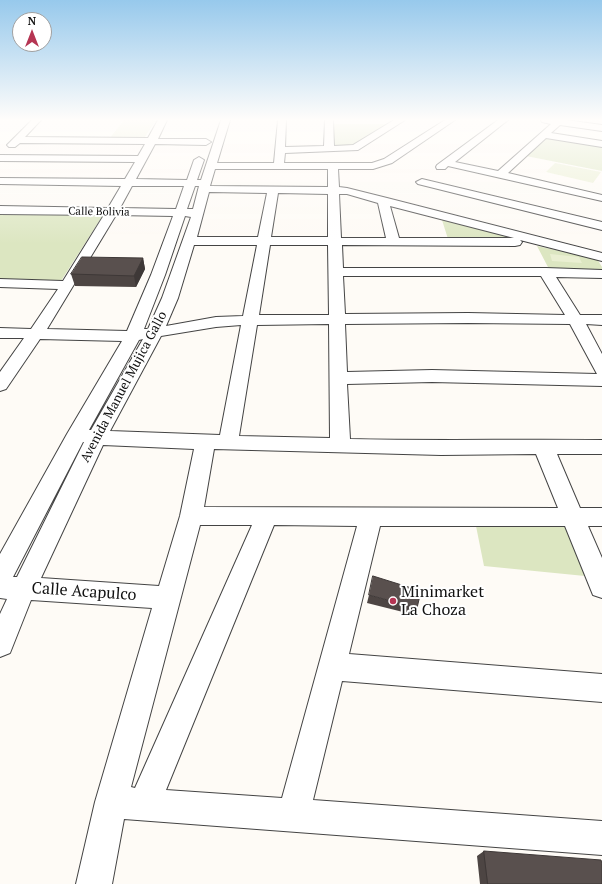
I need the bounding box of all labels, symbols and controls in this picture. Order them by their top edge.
north arrow [12,12,52,52]
text: N [28,14,36,28]
street label: Calle Bolivia [68,205,130,219]
street label: Avenida Manuel Mujica Gallo [78,309,170,465]
street label: Calle Acapulco [31,579,137,605]
place label: Minimarket La Choza [401,582,484,620]
marker: Minimarket La Choza [388,596,398,606]

